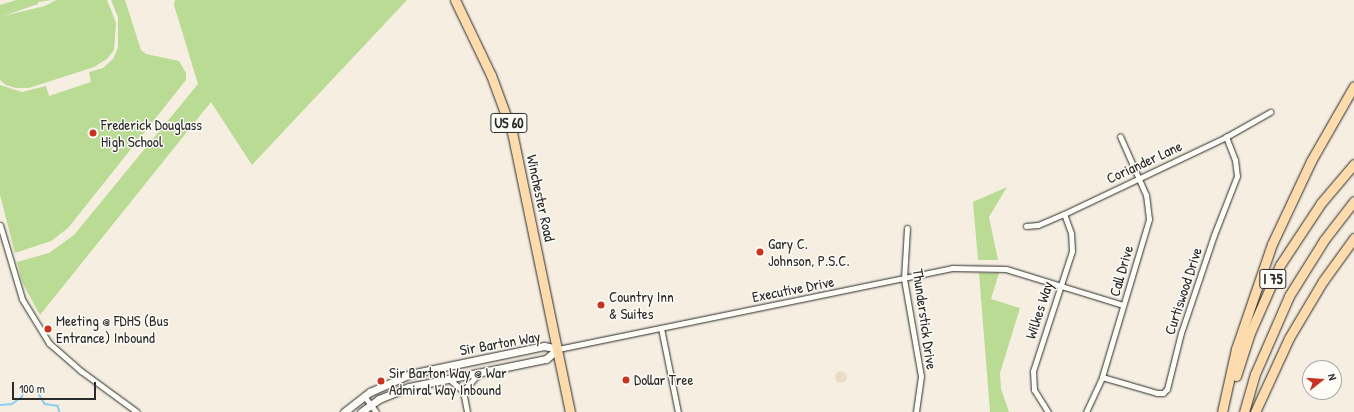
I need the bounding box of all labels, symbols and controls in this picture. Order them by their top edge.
road number: US 60 [490,111,528,135]
place label: Frederick Douglass High School [101,115,202,150]
marker: Frederick Douglass High School [88,128,98,138]
street label: Coriander Lane [1103,137,1185,187]
street label: Winchester Road [523,153,559,243]
place label: Gary C. Johnson, P.S.C. [768,234,850,269]
street label: Call Drive [1105,243,1137,299]
street label: Curtiswood Drive [1160,245,1206,337]
marker: Gary C. Johnson, P.S.C. [755,247,765,257]
street label: Thunderstick Drive [909,267,941,371]
road number: I 75 [1259,267,1287,291]
street label: Executive Drive [750,272,836,306]
street label: Wilkes Way [1021,279,1057,341]
place label: Country Inn & Suites [609,287,674,322]
marker: Country Inn & Suites [596,300,606,310]
place label: Meeting @ FDHS (Bus Entrance) Inbound [56,311,168,346]
marker: Meeting @ FDHS (Bus Entrance) Inbound [43,324,53,334]
street label: Sir Barton Way [458,327,542,359]
north arrow [1302,360,1342,400]
place label: Sir Barton Way @ War Admiral Way Inbound [389,363,507,398]
place label: Dollar Tree [634,371,693,389]
text: N [1325,372,1340,382]
scale bar [14,374,98,400]
marker: Dollar Tree [621,375,631,385]
marker: Sir Barton Way @ War Admiral Way Inbound [376,376,386,386]
text: 100 m [19,380,45,397]

